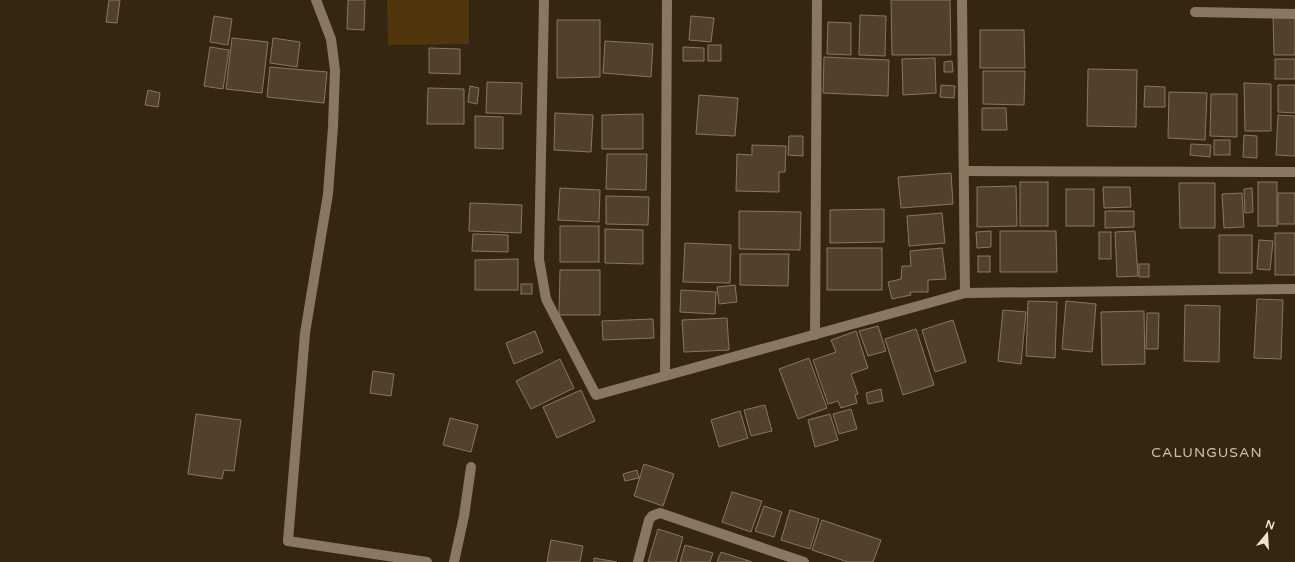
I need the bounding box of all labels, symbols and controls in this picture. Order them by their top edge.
district label: CALUNGUSAN [1151,444,1263,461]
north arrow [1247,514,1287,554]
text: N [1264,517,1276,533]

